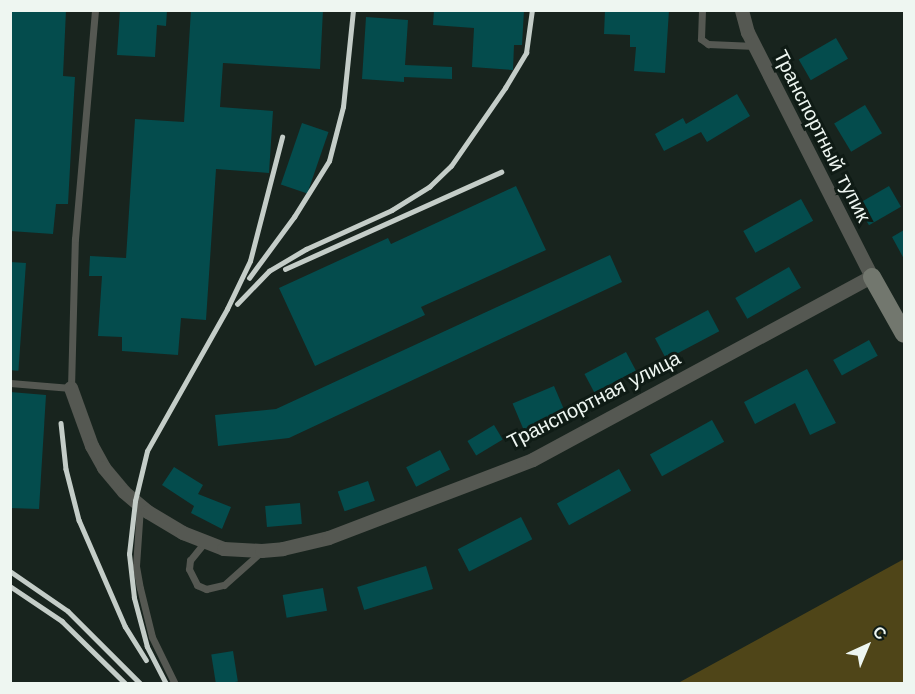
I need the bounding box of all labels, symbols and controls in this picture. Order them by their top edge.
street label: Транспортный тупик [768,46,876,226]
street label: Транспортная улица [503,346,685,454]
north arrow [837,616,897,676]
text: С [869,622,891,644]

